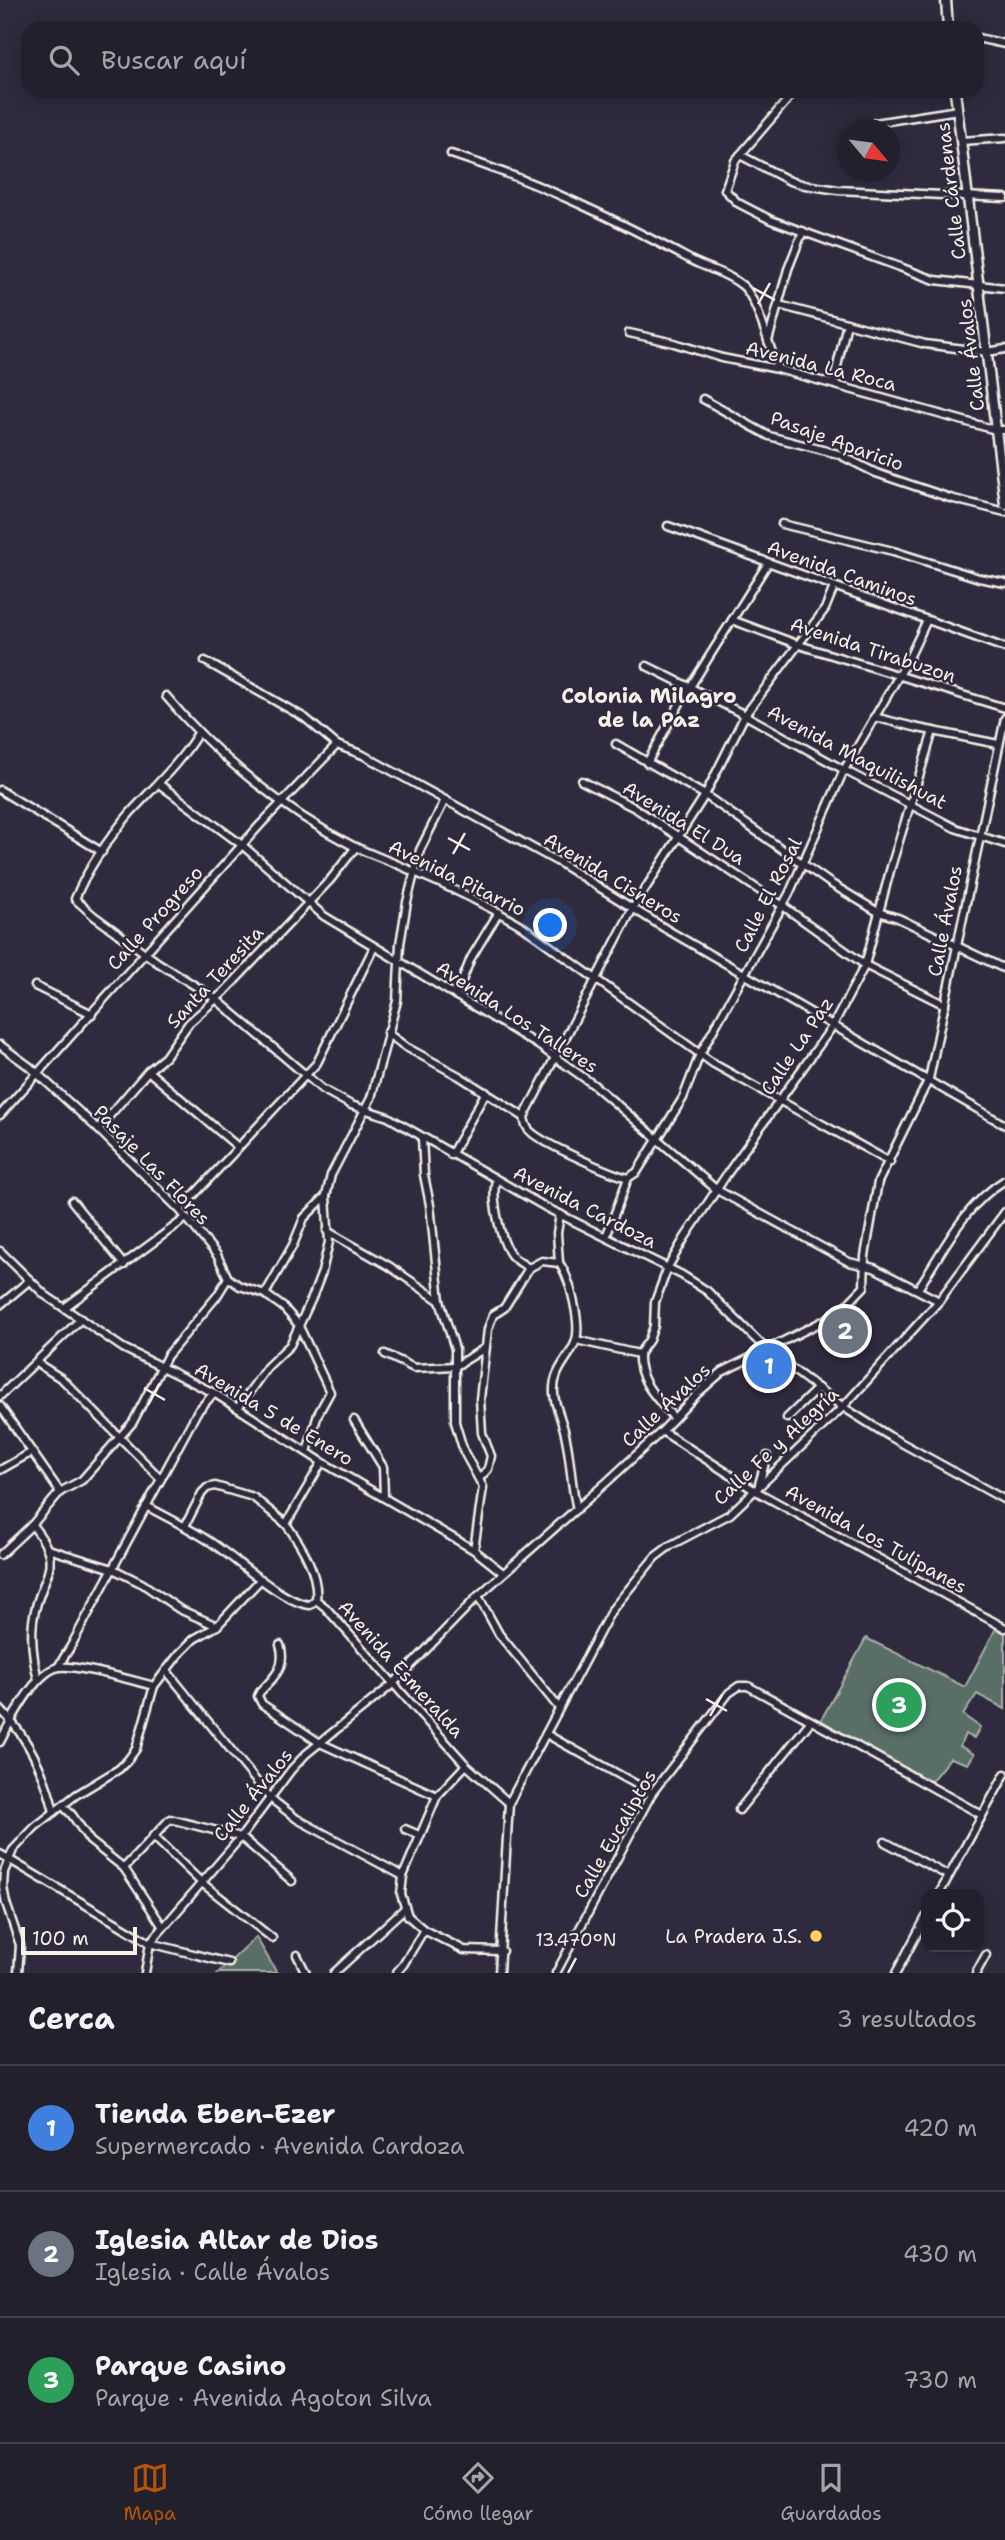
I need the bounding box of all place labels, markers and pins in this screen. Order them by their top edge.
pin: 2 [822,1305,868,1357]
pin: 1 [746,1340,792,1392]
pin: 3 [876,1679,922,1731]
place label: La Pradera J.S. [665,1924,802,1949]
marker: La Pradera J.S. [808,1928,824,1944]

